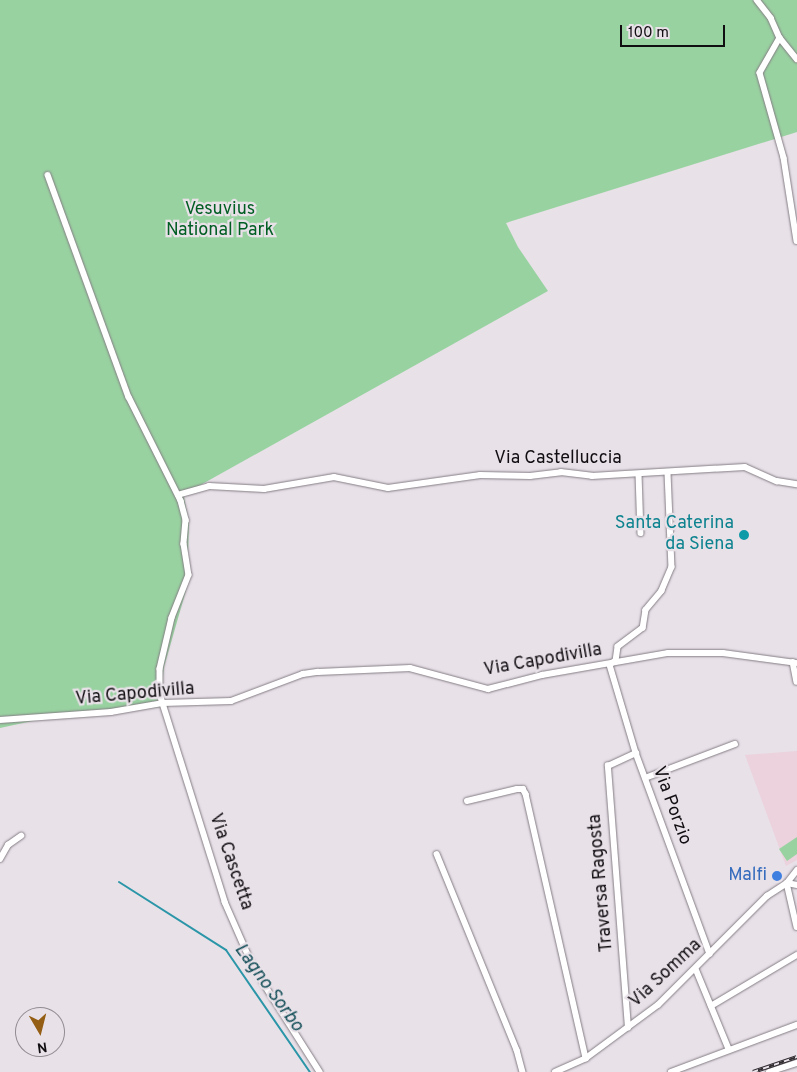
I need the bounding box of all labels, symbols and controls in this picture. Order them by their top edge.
scale bar [622,15,727,47]
text: 100 m [628,24,669,43]
park label: Vesuvius National Park [166,200,274,242]
street label: Via Castelluccia [494,448,622,470]
place label: Santa Caterina da Siena [615,514,734,556]
marker: Santa Caterina da Siena [738,529,750,541]
street label: Via Capodivilla [482,640,604,682]
street label: Via Capodivilla [75,679,195,711]
street label: Via Porzio [647,764,695,848]
street label: Via Cascetta [203,811,257,913]
street label: Traversa Ragosta [585,813,619,953]
place label: Malfi [728,865,767,887]
marker: Malfi [771,870,783,882]
street label: Via Somma [625,935,707,1013]
water label: Lagno Sorbo [228,939,308,1037]
north arrow [15,1007,65,1057]
text: N [36,1037,48,1055]

